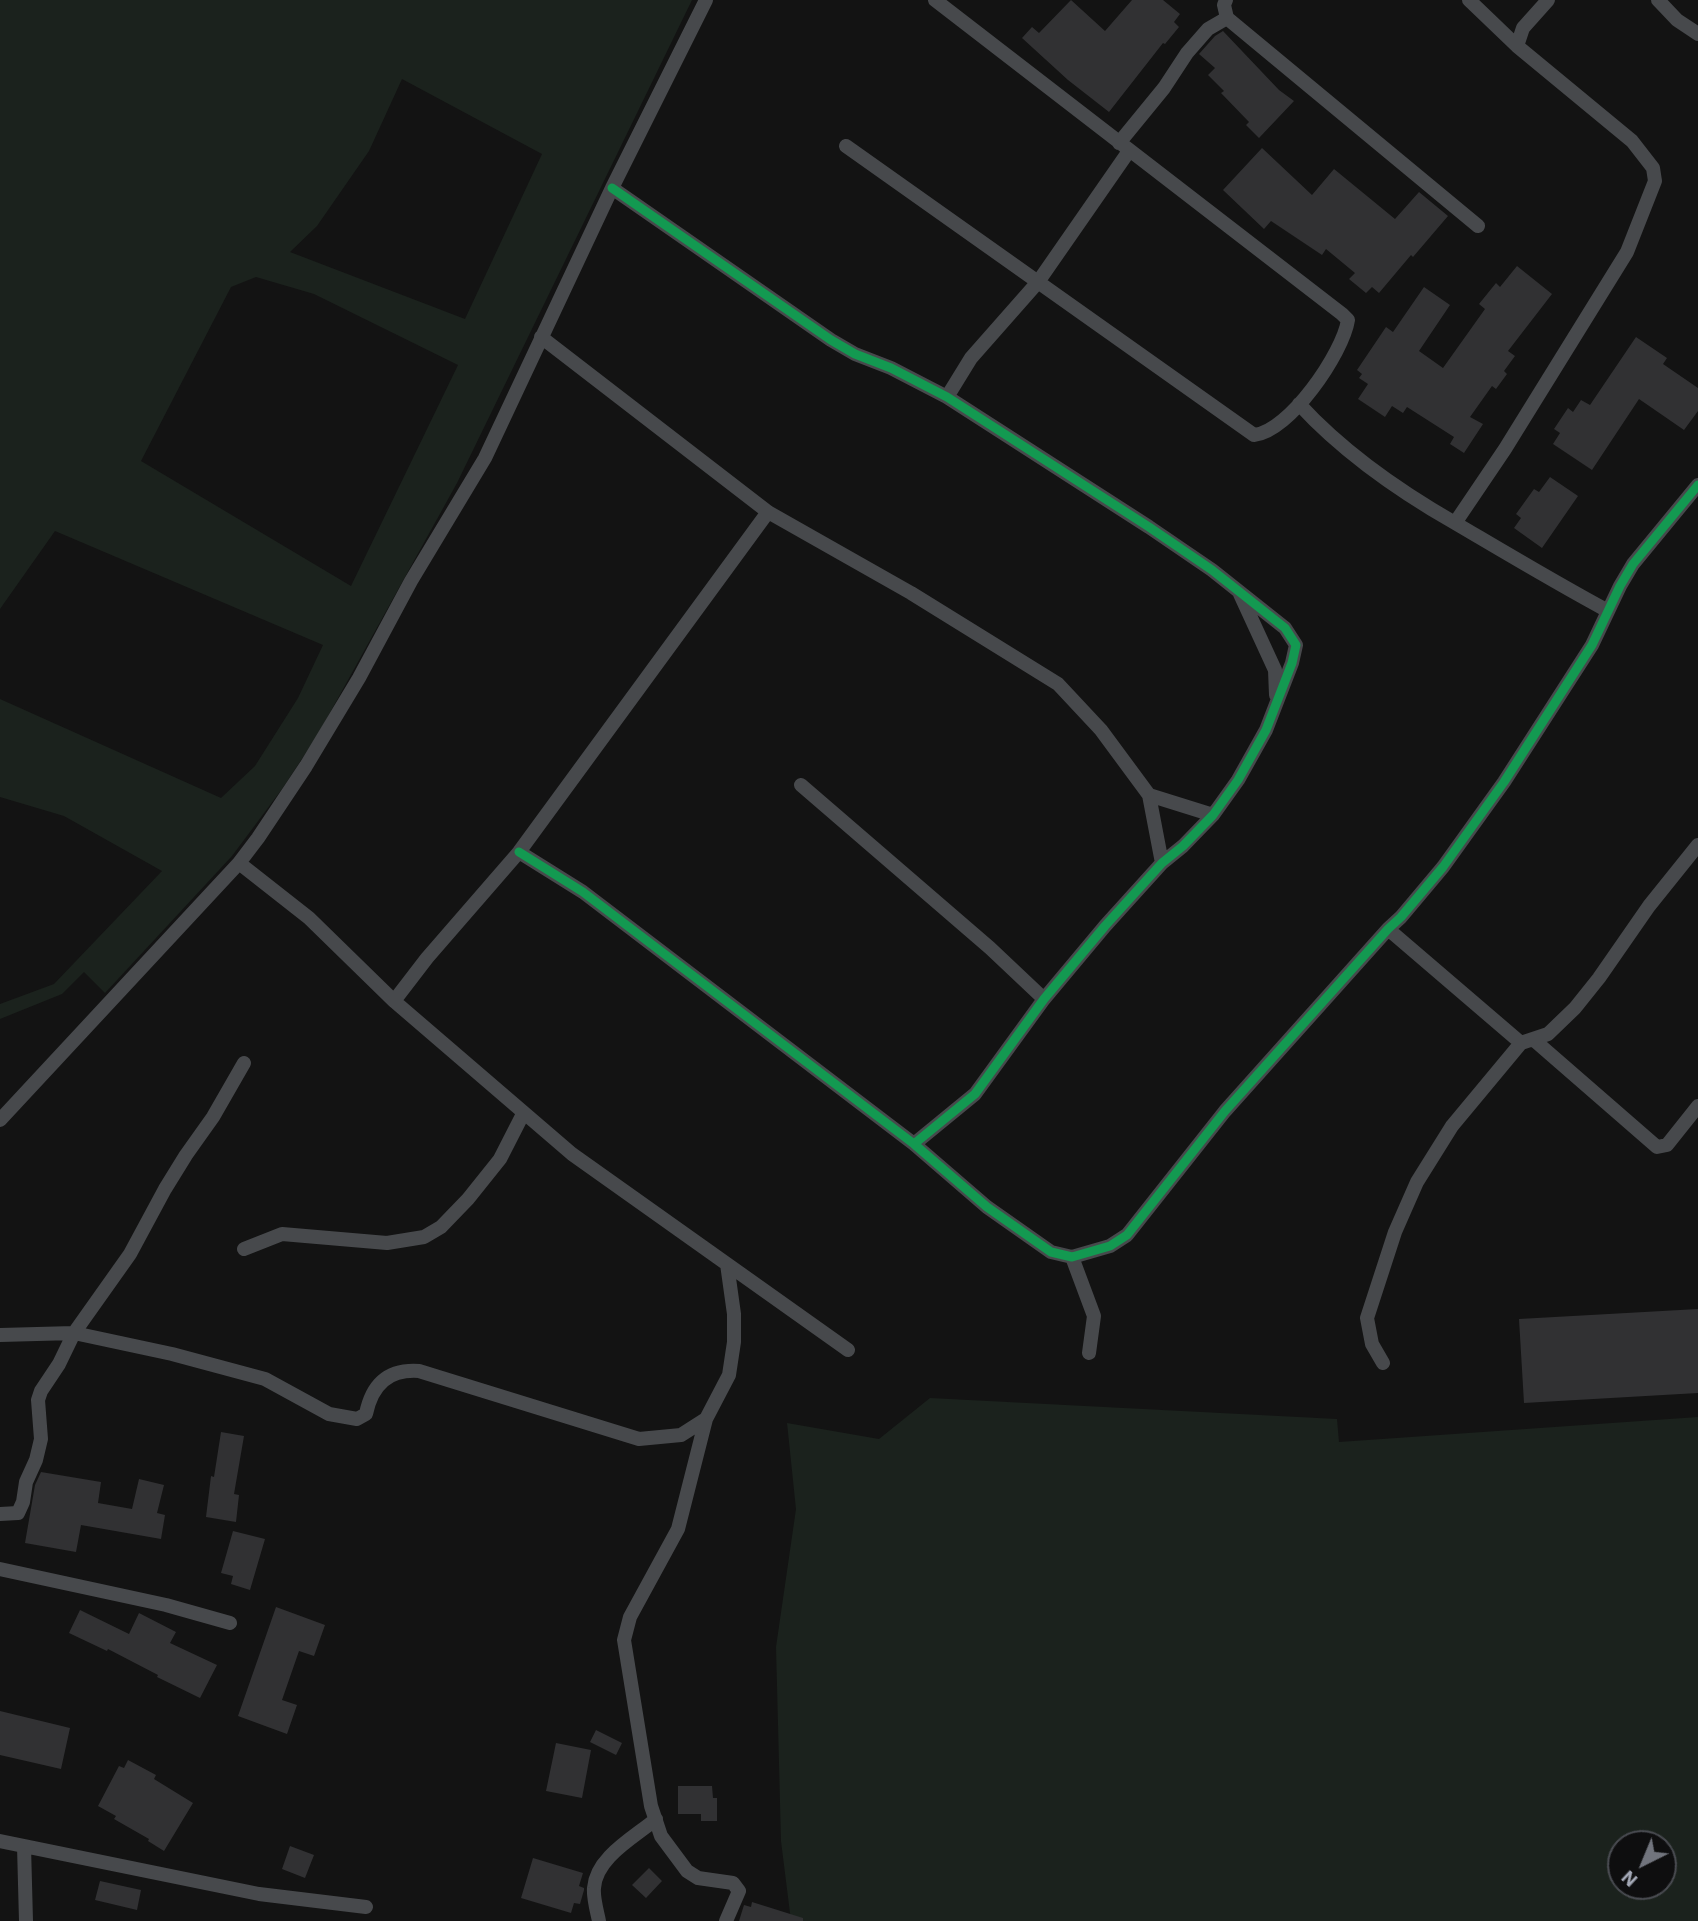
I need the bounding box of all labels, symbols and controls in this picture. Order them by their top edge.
north arrow [1607,1830,1677,1900]
text: N [1616,1865,1642,1892]

